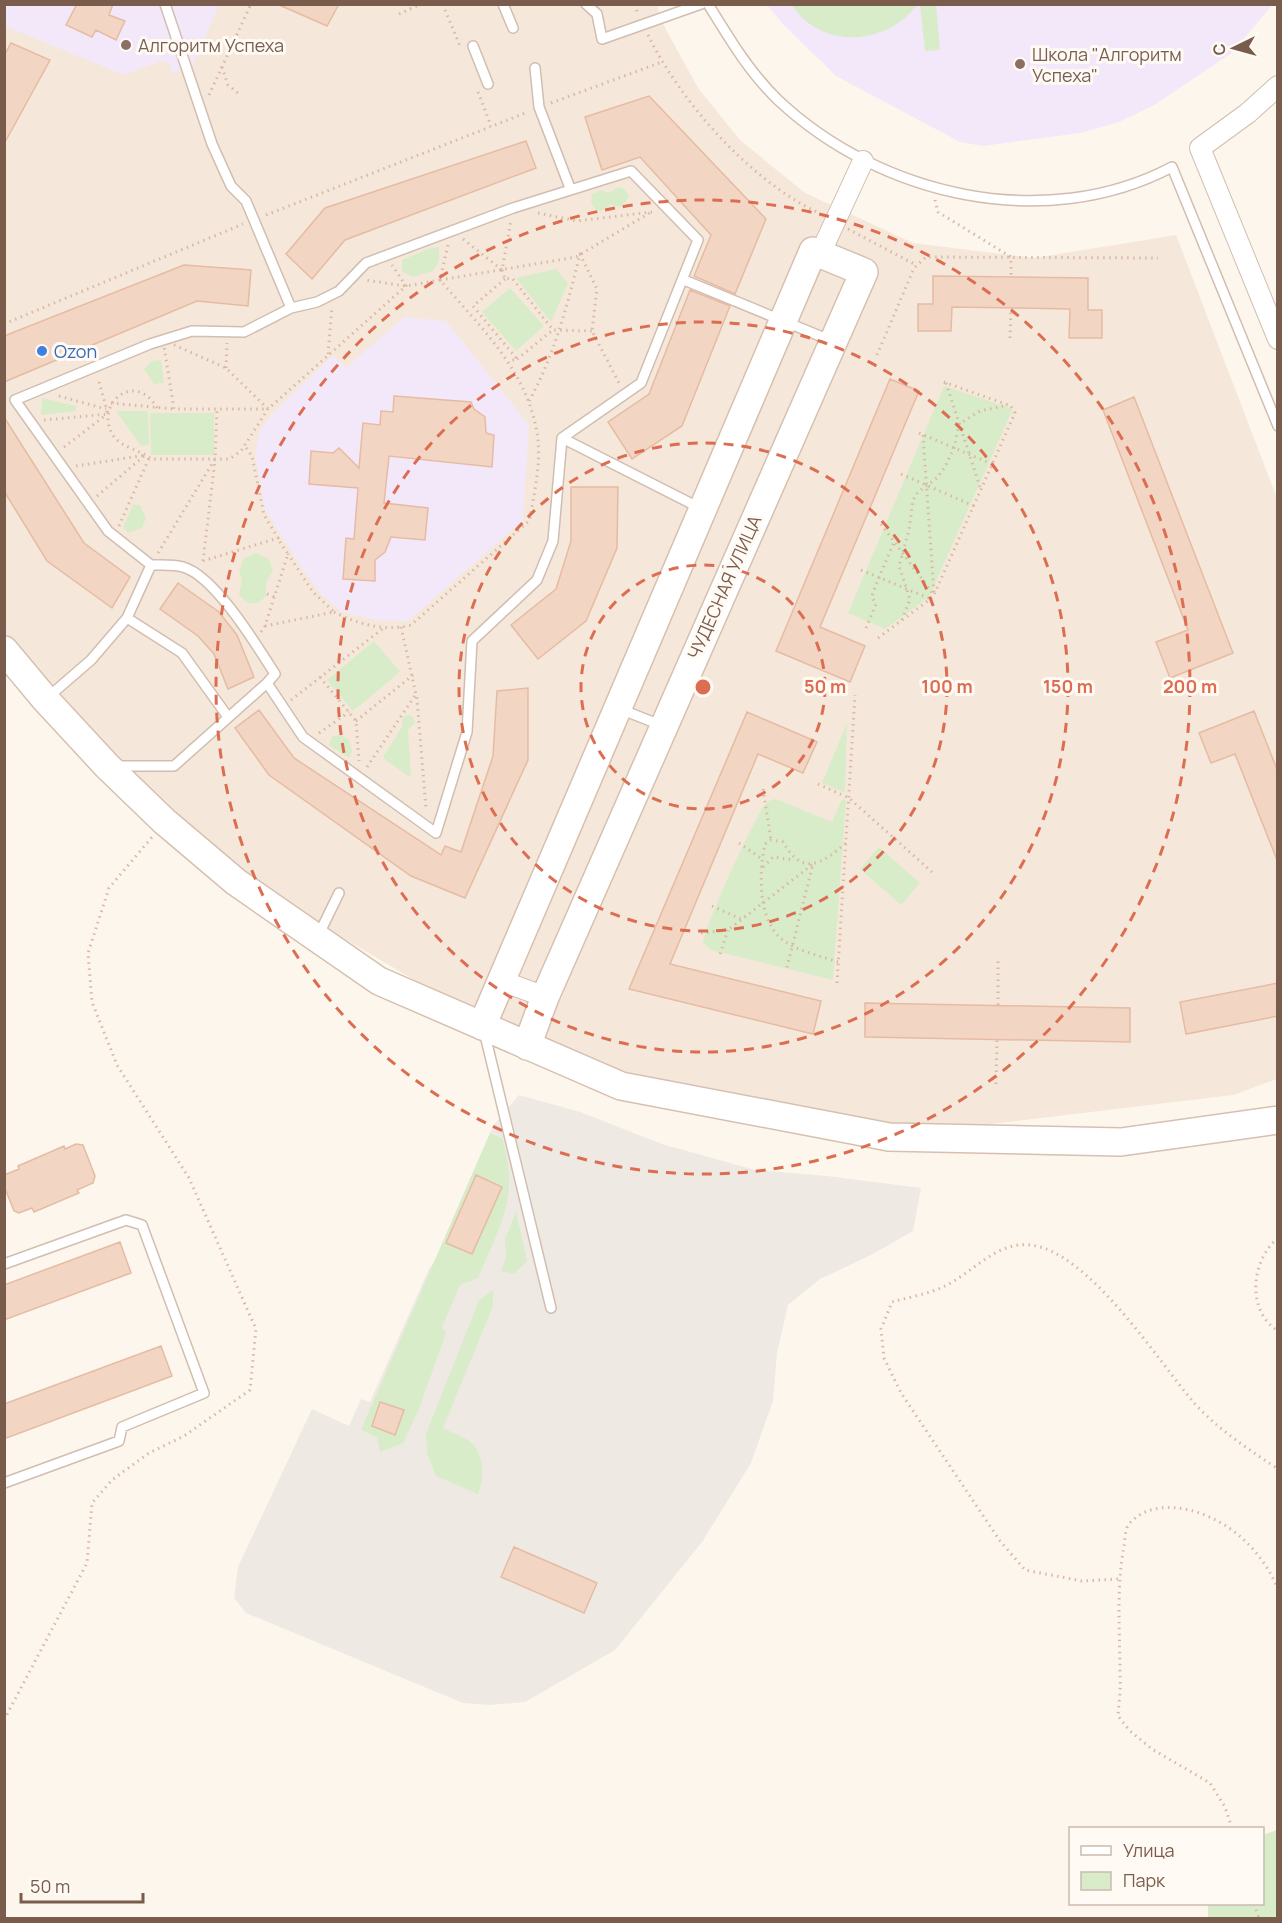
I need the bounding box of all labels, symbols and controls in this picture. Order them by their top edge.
north arrow [1204,18,1264,78]
place label: Алгоритм Успеха [138,33,284,57]
marker: Алгоритм Успеха [119,38,133,52]
place label: Школа "Алгоритм Успеха" [1032,42,1182,87]
text: С [1208,42,1231,56]
marker: Школа "Алгоритм Успеха" [1013,57,1027,71]
place label: Ozon [54,339,97,363]
marker: Ozon [35,344,49,358]
street label: ЧУДЕСНАЯ УЛИЦА [681,511,767,663]
text: 50 m [804,674,846,698]
text: 100 m [921,674,973,698]
text: 150 m [1043,674,1093,698]
text: 200 m [1163,674,1217,698]
centre of rings [693,677,713,697]
legend [1069,1827,1264,1905]
text: Улица [1123,1838,1175,1862]
scale bar [21,1866,142,1904]
text: Парк [1123,1868,1166,1892]
text: 50 m [30,1874,70,1898]

